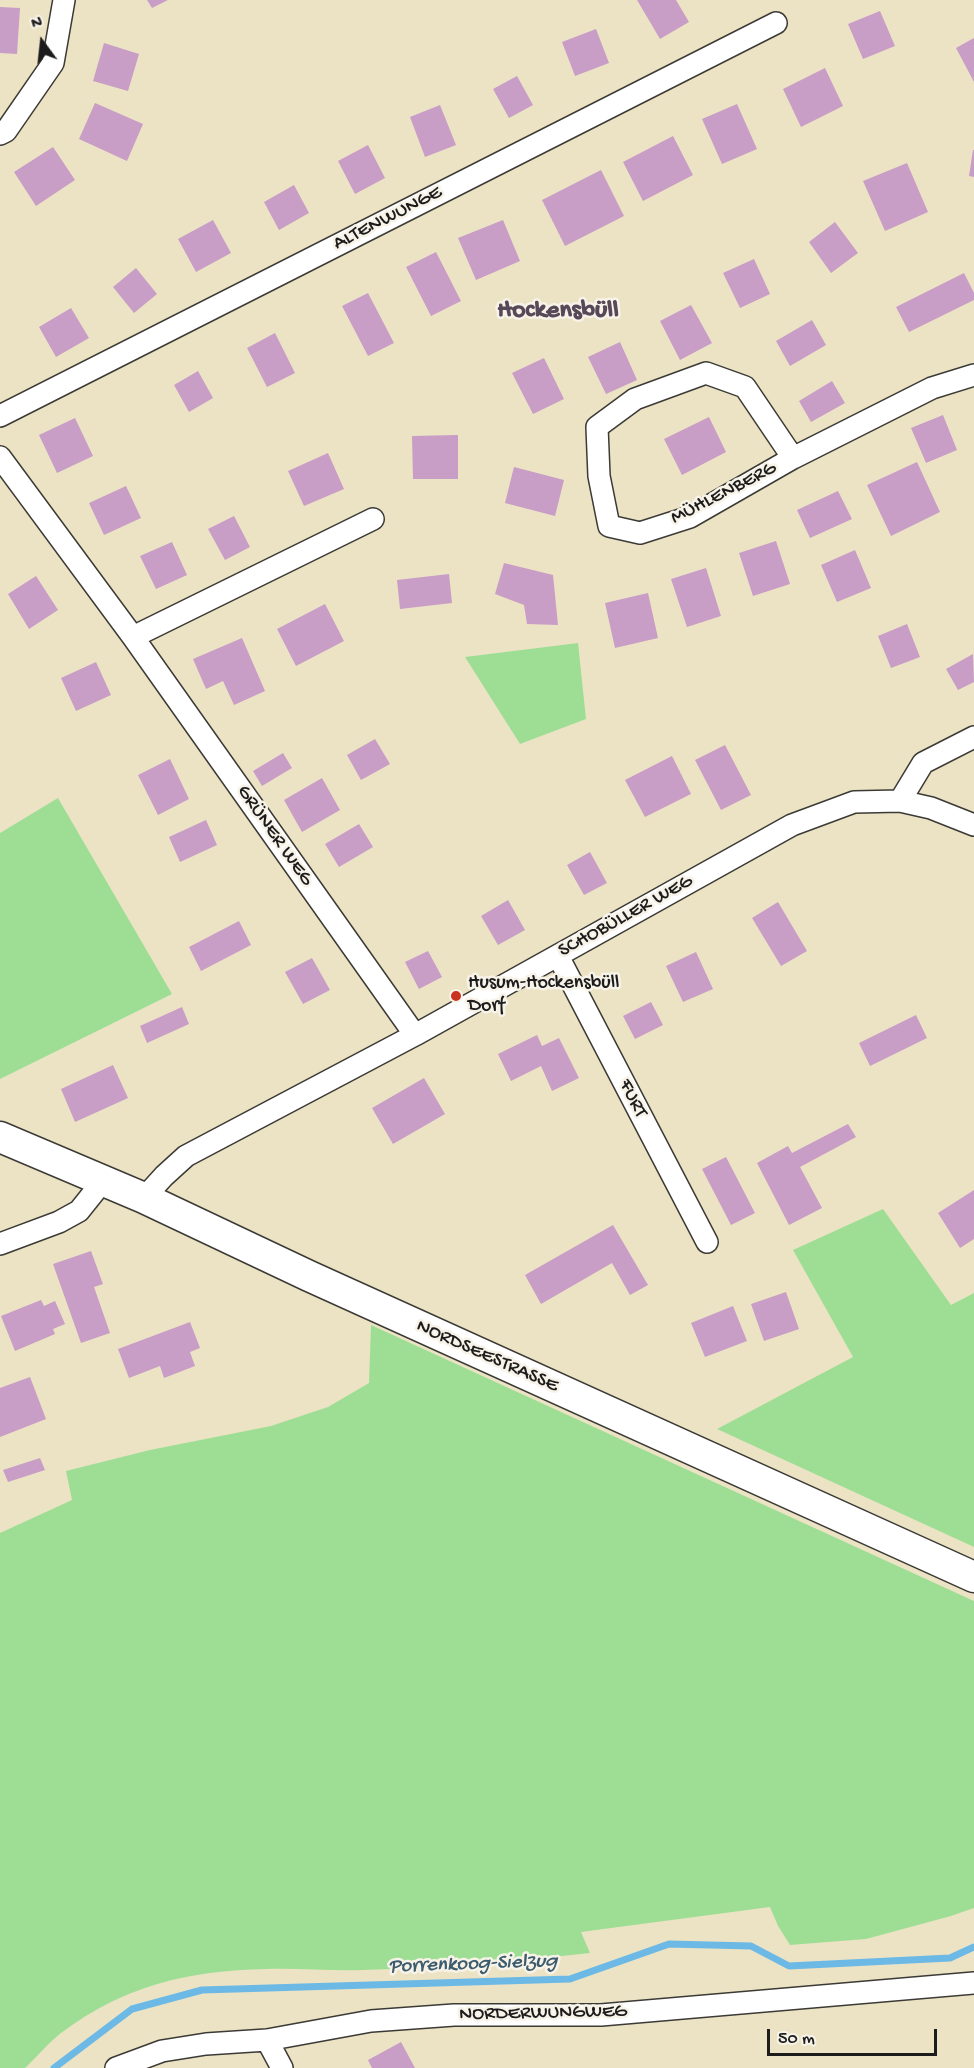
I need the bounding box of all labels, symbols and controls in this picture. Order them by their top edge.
north arrow [12,12,72,72]
text: N [30,14,45,35]
street label: ALTENWUNGE [330,181,446,257]
district label: Hockensbüll [497,296,619,328]
street label: MÜHLENBERG [667,457,781,531]
street label: GRÜNER WEG [230,781,318,891]
street label: SCHOBÜLLER WEG [555,870,697,964]
place label: Husum-Hockensbüll Dorf [468,972,619,1019]
marker: Husum-Hockensbüll Dorf [449,989,463,1003]
street label: FURT [612,1076,652,1122]
street label: NORDSEESTRASSE [412,1315,562,1399]
water label: Porrenkoog-Sielzug [388,1949,558,1981]
street label: NORDERWUNGWEG [459,2001,627,2027]
scale bar [770,2017,940,2055]
text: 50 m [778,2029,815,2050]

